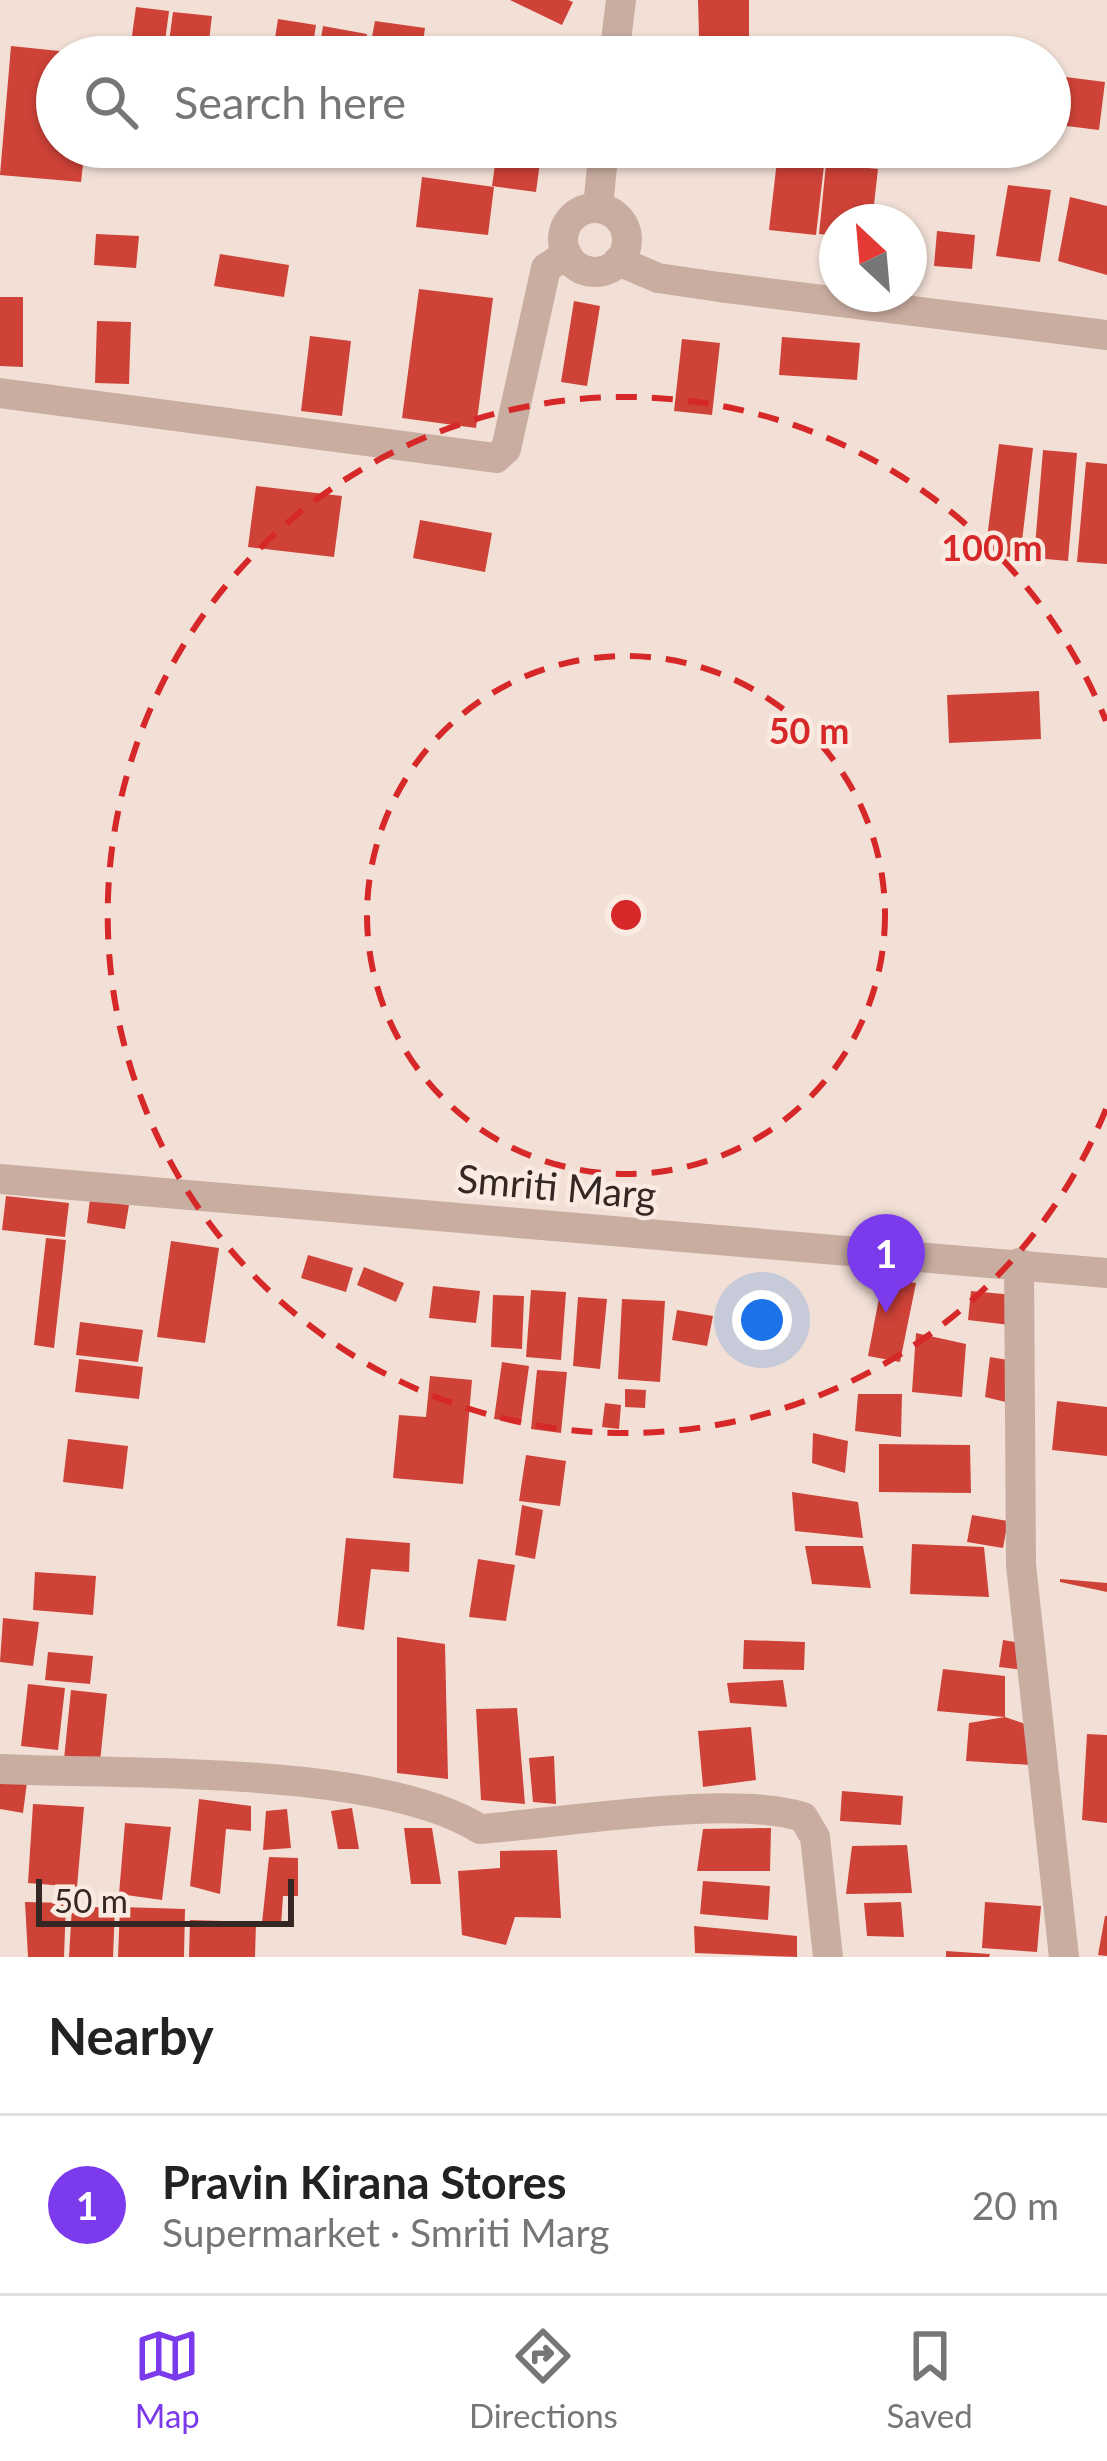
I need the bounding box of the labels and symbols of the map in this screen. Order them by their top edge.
north arrow [819,204,927,312]
text: 100 m [941,525,1043,569]
text: 50 m [769,708,849,752]
centre of rings [605,894,647,936]
street label: Smriti Marg [456,1154,658,1218]
pin: 1 [847,1214,925,1313]
your location [732,1290,792,1350]
scale bar [36,1873,294,1926]

